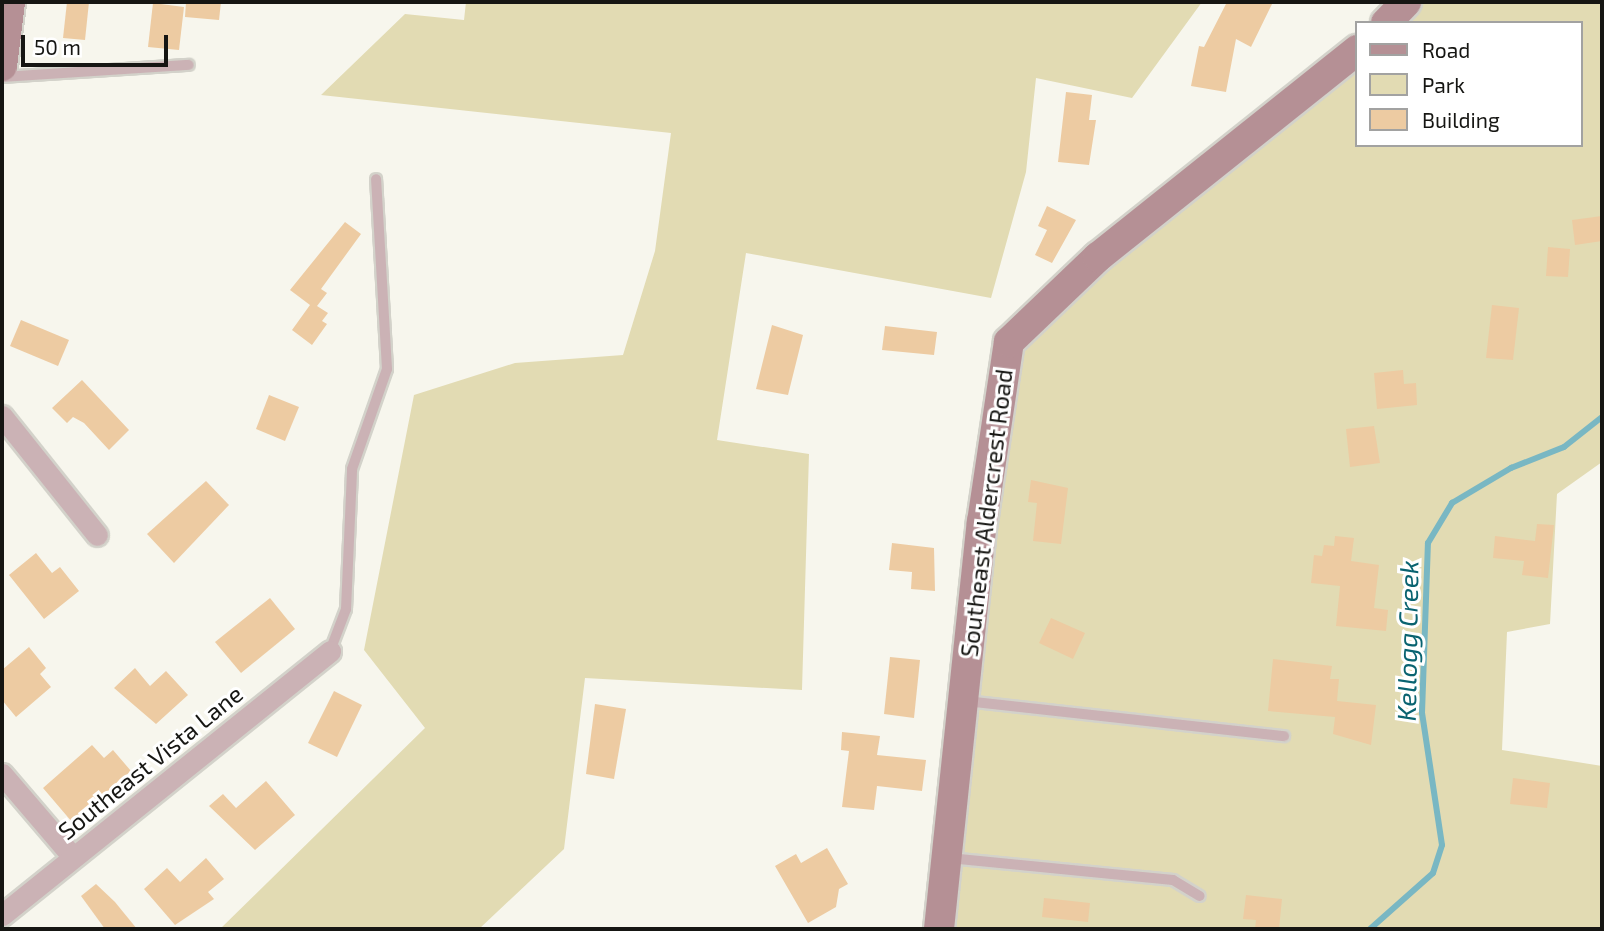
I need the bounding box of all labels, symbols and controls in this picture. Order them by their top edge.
scale bar [24,21,172,65]
legend [1356,21,1583,147]
text: 50 m [34,34,81,59]
text: Road [1422,37,1470,62]
text: Park [1422,72,1465,97]
text: Building [1422,107,1500,132]
street label: Southeast Aldercrest Road [954,367,1018,659]
water label: Kellogg Creek [1390,560,1424,722]
street label: Southeast Vista Lane [52,679,248,845]

